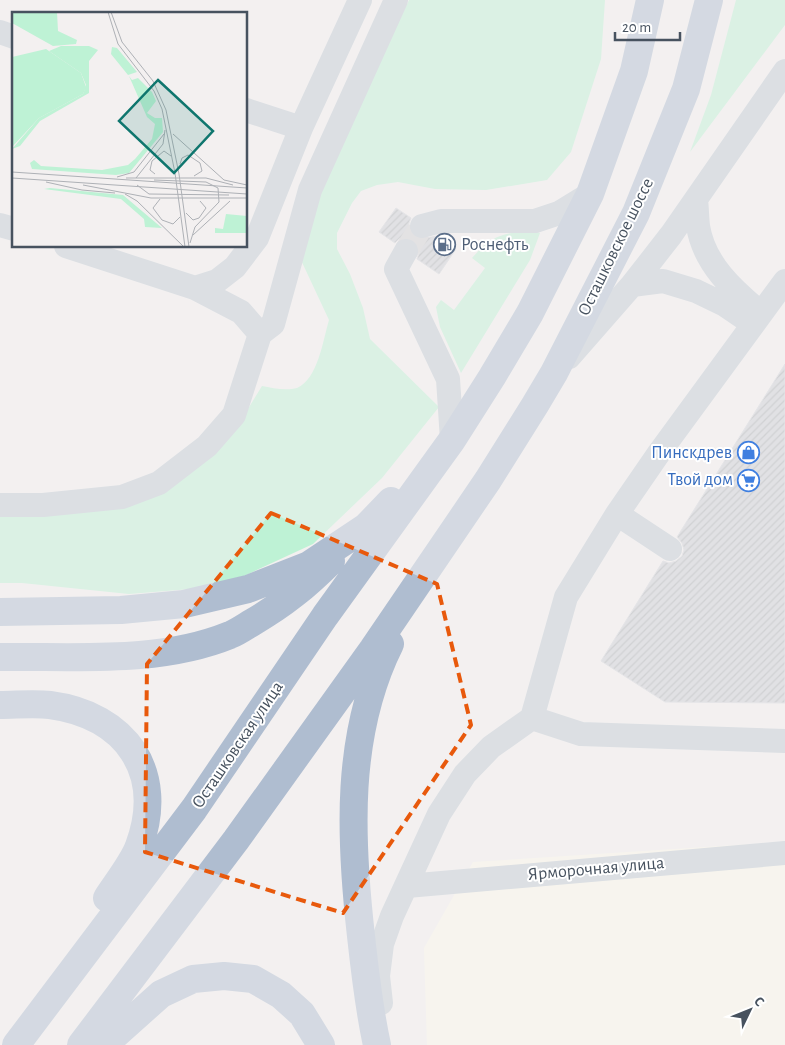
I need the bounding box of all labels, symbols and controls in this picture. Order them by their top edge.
scale bar [615,10,680,42]
inset map [12,12,248,248]
text: 20 m [622,20,651,35]
street label: Осташковское шоссе [575,175,657,319]
fuel station icon: Роснефть [433,233,457,257]
place label: Роснефть [461,236,529,254]
shop icon: Пинскдрев [736,441,760,465]
place label: Пинскдрев [651,444,732,462]
supermarket icon: Твой дом [737,468,761,492]
place label: Твой дом [668,471,733,489]
street label: Осташковская улица [189,678,287,812]
street label: Ярморочная улица [527,854,665,884]
north arrow [725,985,775,1035]
text: С [751,994,767,1010]

